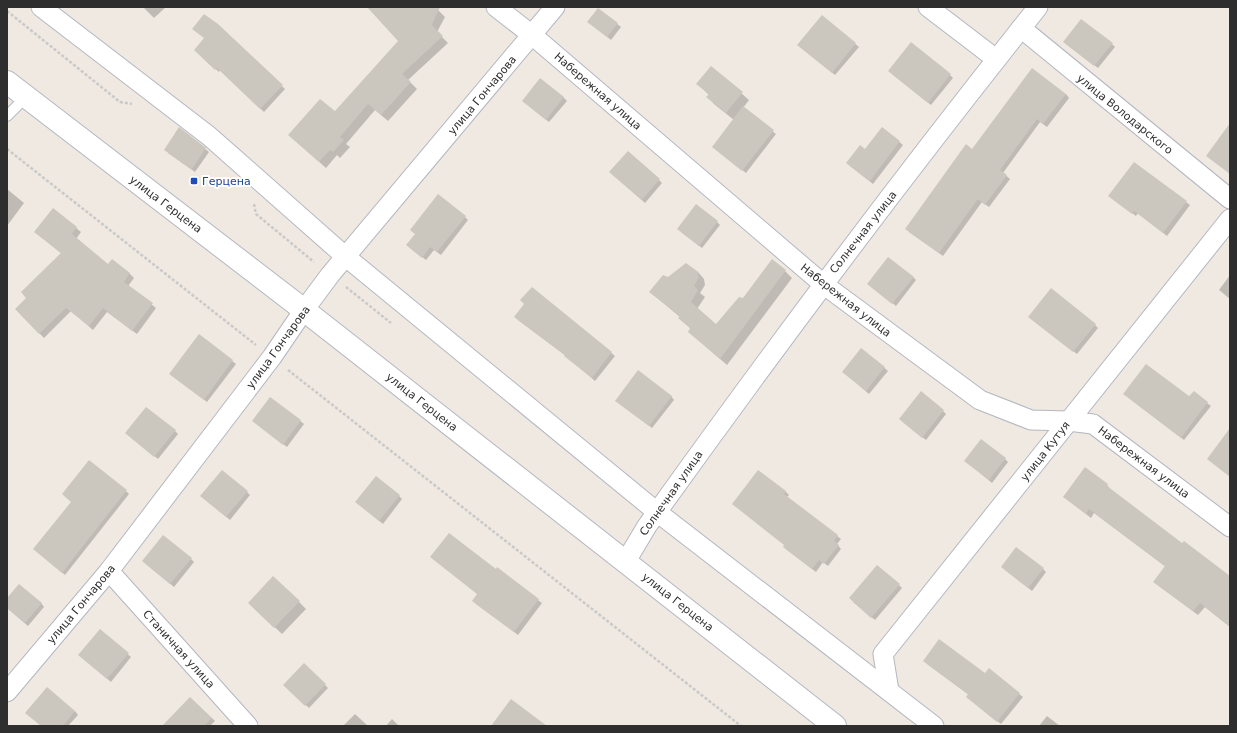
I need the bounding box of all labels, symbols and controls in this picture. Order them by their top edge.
street label: Набережная улица [551,50,644,133]
street label: улица Гончарова [446,53,519,138]
street label: улица Володарского [1074,72,1175,157]
street label: улица Герцена [127,173,204,236]
place label: Герцена [202,175,251,188]
marker: Герцена [189,176,199,186]
street label: Солнечная улица [827,189,900,276]
street label: Набережная улица [798,261,894,340]
street label: улица Гончарова [244,303,313,391]
street label: улица Герцена [383,370,460,434]
street label: улица Кутуя [1018,419,1073,484]
street label: Набережная улица [1095,424,1192,501]
street label: Солнечная улица [637,448,706,538]
street label: улица Гончарова [45,562,118,647]
street label: улица Герцена [639,570,716,634]
street label: Станичная улица [140,608,217,691]

